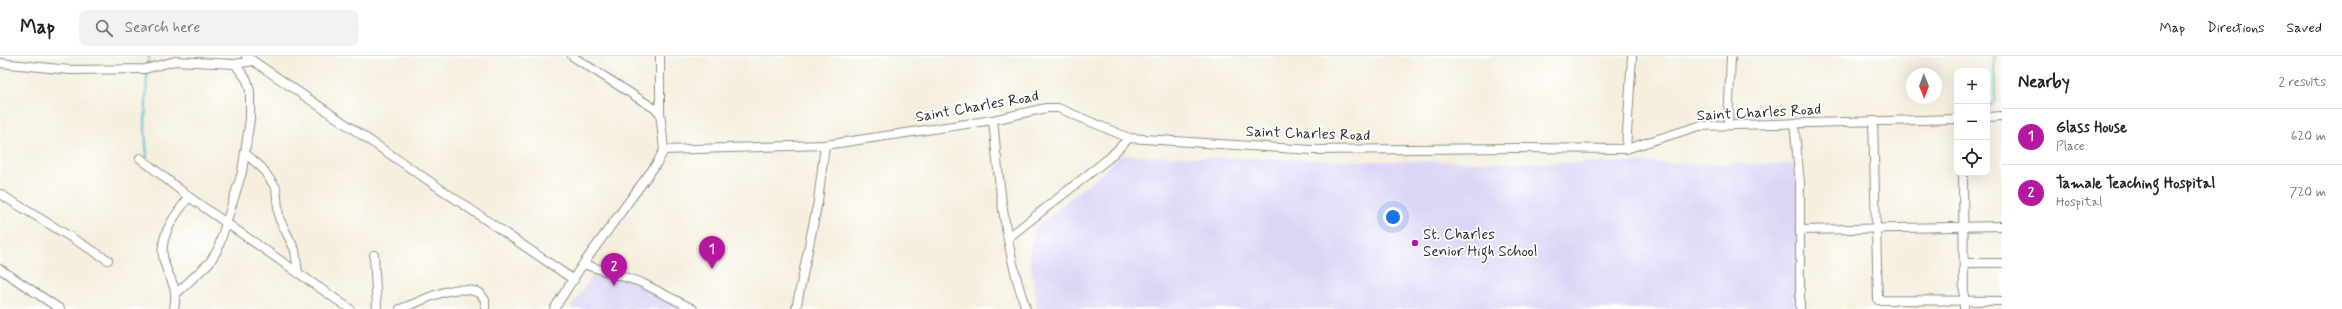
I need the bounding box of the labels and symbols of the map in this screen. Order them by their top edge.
north arrow [1906,68,1942,104]
street label: Saint Charles Road [914,86,1040,128]
street label: Saint Charles Road [1696,100,1822,126]
street label: Saint Charles Road [1245,122,1371,146]
your location [1383,207,1403,227]
place label: St. Charles Senior High School [1423,225,1537,263]
pin: 1 [699,236,725,269]
marker: St. Charles Senior High School [1410,238,1420,248]
pin: 2 [601,253,627,286]

